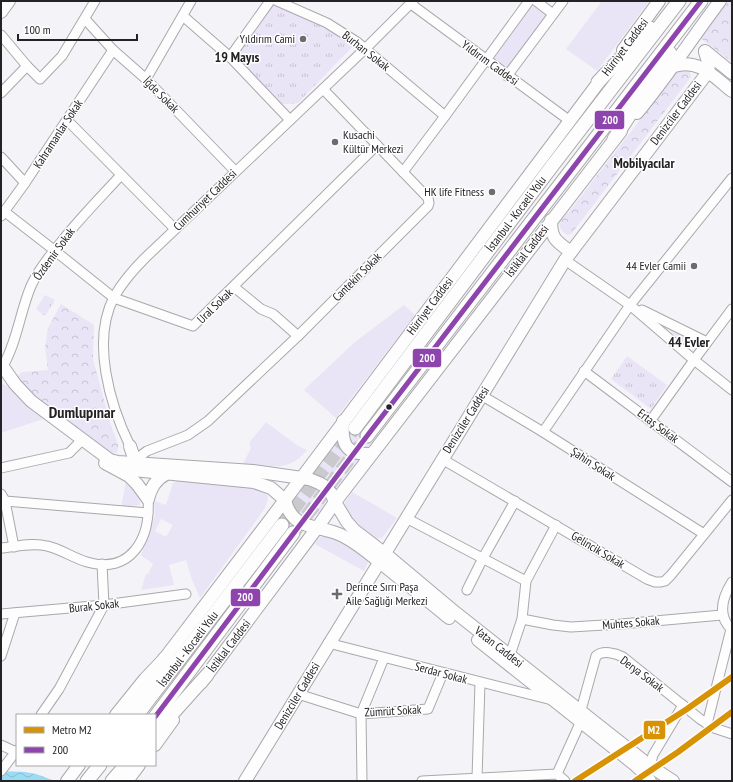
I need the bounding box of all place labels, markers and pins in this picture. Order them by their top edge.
place label: Yıldırım Cami [240,31,295,46]
marker: Yıldırım Cami [298,34,308,44]
place label: Kusachi Kültür Merkezi [343,127,403,156]
marker: Kusachi Kültür Merkezi [330,137,340,147]
place label: HK life Fitness [424,184,484,199]
marker: HK life Fitness [487,187,497,197]
place label: 44 Evler Camii [626,258,686,273]
marker: 44 Evler Camii [689,261,699,271]
unlabelled marker [384,402,394,412]
place label: Derince Sırrı Paşa Aile Sağlığı Merkezi [346,579,428,608]
marker: Derince Sırrı Paşa Aile Sağlığı Merkezi [331,588,343,600]

